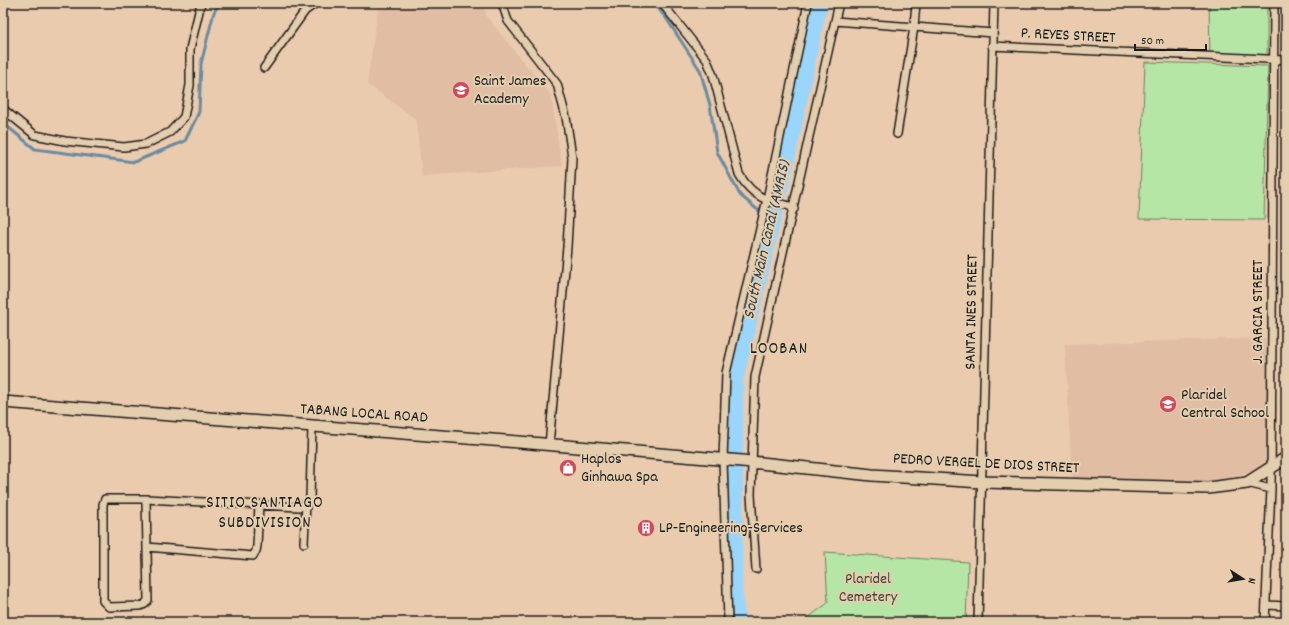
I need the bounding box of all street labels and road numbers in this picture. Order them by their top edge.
street label: P. REYES STREET [1020,22,1116,50]
street label: SANTA INES STREET [959,253,985,370]
street label: J. GARCIA STREET [1247,259,1270,364]
street label: TABANG LOCAL ROAD [300,398,428,430]
street label: PEDRO VERGEL DE DIOS STREET [892,448,1080,480]

